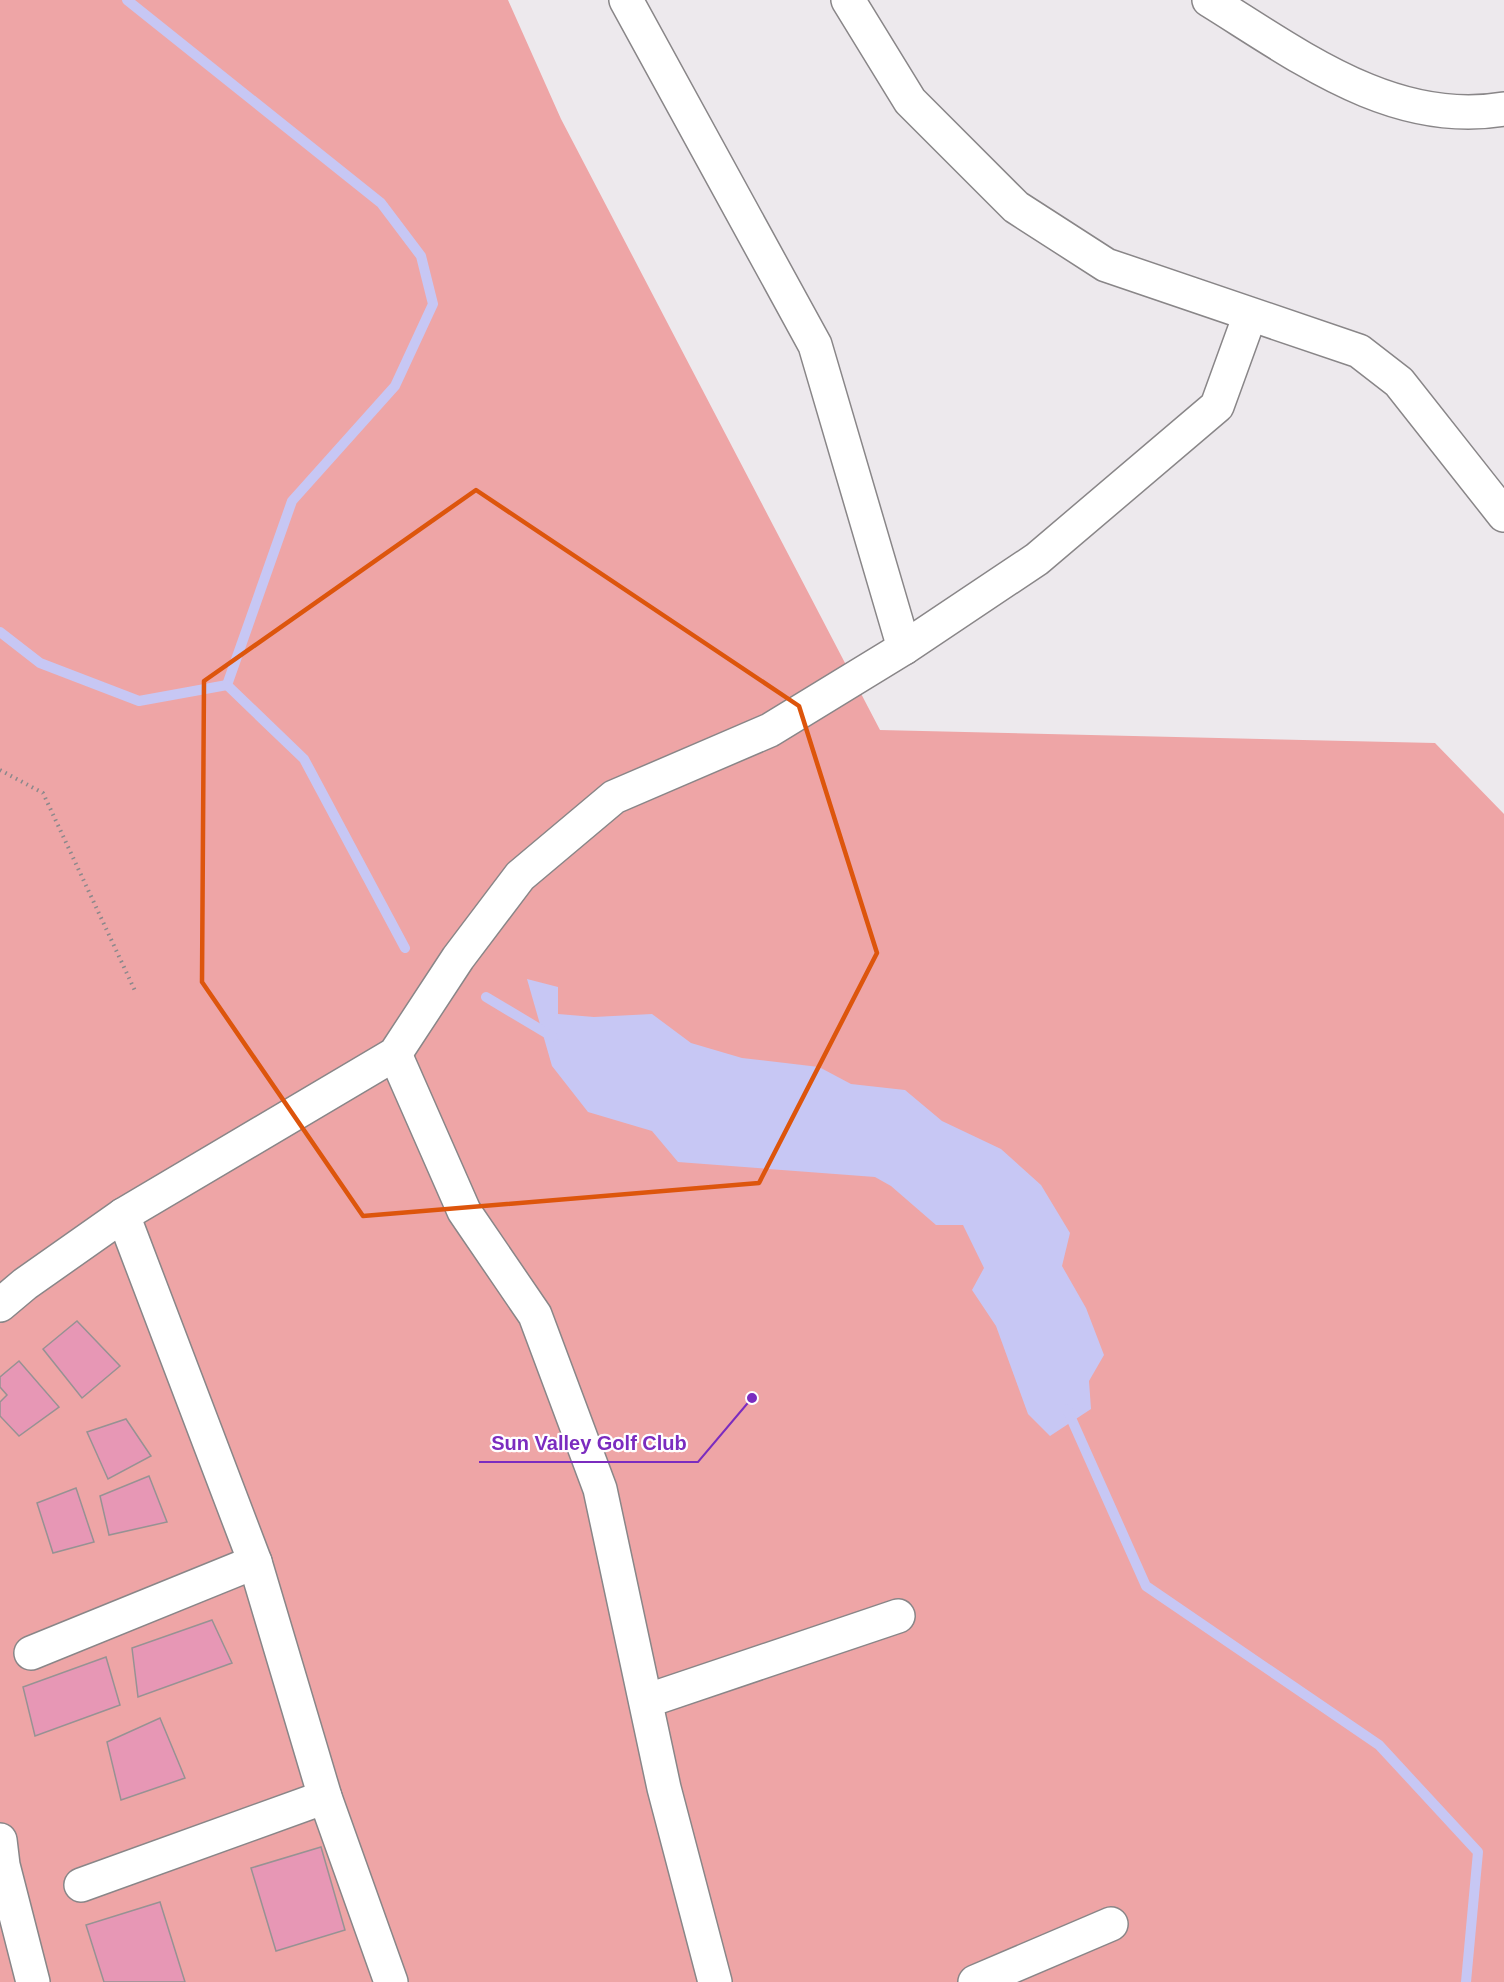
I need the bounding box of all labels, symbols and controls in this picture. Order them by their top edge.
callout: Sun Valley Golf Club [479,1424,698,1462]
text: Sun Valley Golf Club [491,1432,687,1454]

